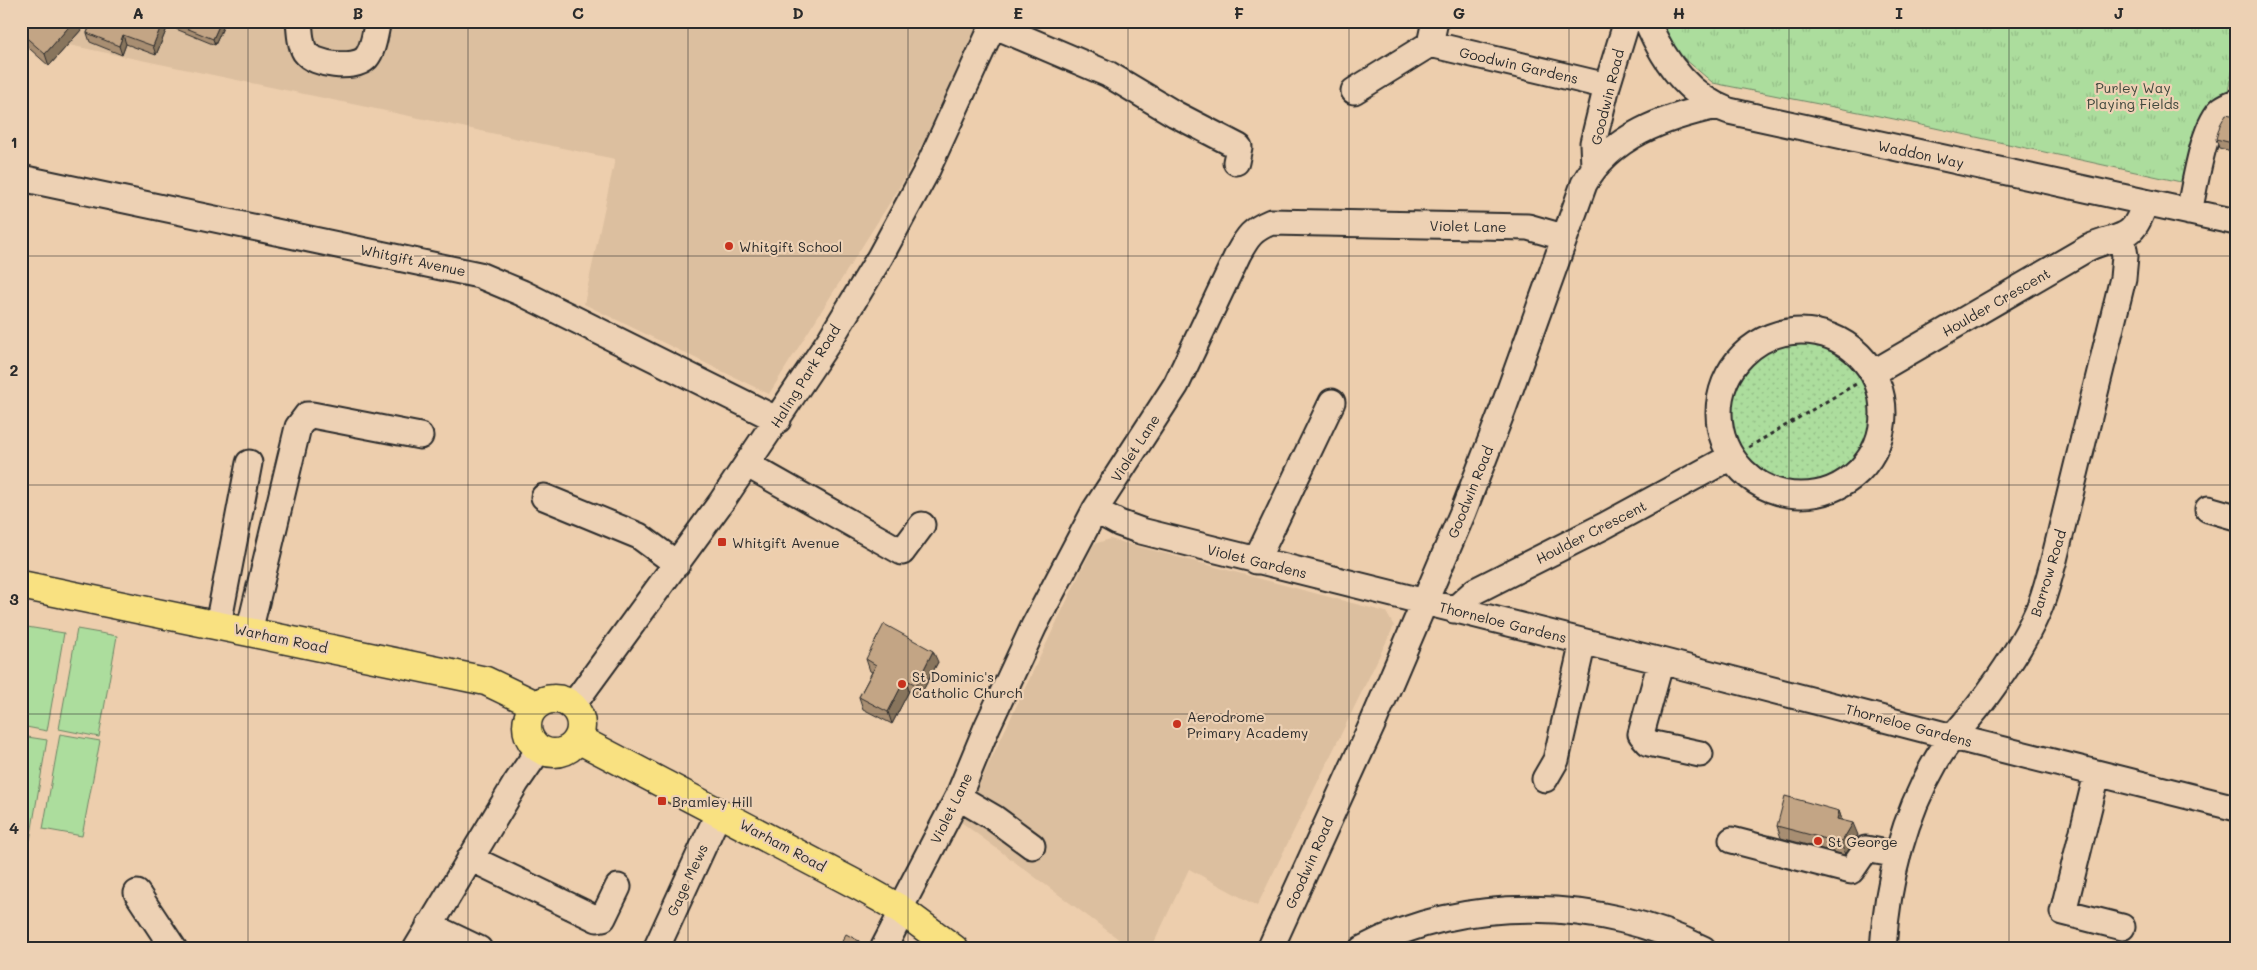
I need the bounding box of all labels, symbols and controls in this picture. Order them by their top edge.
text: A [132,2,144,23]
text: B [353,2,363,23]
text: C [572,2,584,23]
text: D [792,2,804,23]
text: E [1013,2,1023,23]
text: F [1234,2,1244,23]
text: G [1453,2,1465,23]
text: H [1673,2,1685,23]
text: I [1895,2,1903,23]
text: J [2114,2,2124,23]
street label: Goodwin Gardens [1458,42,1580,88]
street label: Goodwin Road [1586,47,1628,147]
park label: Purley Way Playing Fields [2087,78,2179,113]
text: 1 [10,131,18,152]
street label: Waddon Way [1876,136,1966,172]
street label: Violet Lane [1429,216,1507,236]
place label: Whitgift School [739,237,842,256]
street label: Whitgift Avenue [358,240,468,280]
marker: Whitgift School [723,240,735,252]
street label: Houlder Crescent [1938,263,2054,341]
street label: Haling Park Road [766,321,844,431]
text: 2 [10,359,19,380]
street label: Violet Lane [1106,411,1164,485]
street label: Goodwin Road [1443,443,1497,541]
street label: Houlder Crescent [1532,496,1650,568]
street label: Barrow Road [2026,527,2070,619]
place label: Whitgift Avenue [732,533,840,552]
marker: Whitgift Avenue [716,536,728,548]
street label: Violet Gardens [1205,539,1309,583]
text: 3 [9,588,19,609]
street label: Thorneloe Gardens [1437,597,1569,647]
street label: Warham Road [232,619,330,657]
place label: St Dominic's Catholic Church [912,667,1022,702]
marker: St Dominic's Catholic Church [896,678,908,690]
street label: Thorneloe Gardens [1843,699,1975,751]
place label: Aerodrome Primary Academy [1187,707,1308,742]
marker: Aerodrome Primary Academy [1171,718,1183,730]
street label: Violet Lane [926,769,976,847]
place label: Bramley Hill [672,792,753,811]
marker: Bramley Hill [656,795,668,807]
street label: Warham Road [737,814,830,876]
street label: Goodwin Road [1280,814,1338,912]
text: 4 [9,817,19,838]
place label: St George [1828,832,1898,851]
marker: St George [1812,835,1824,847]
street label: Gage Mews [662,841,712,919]

